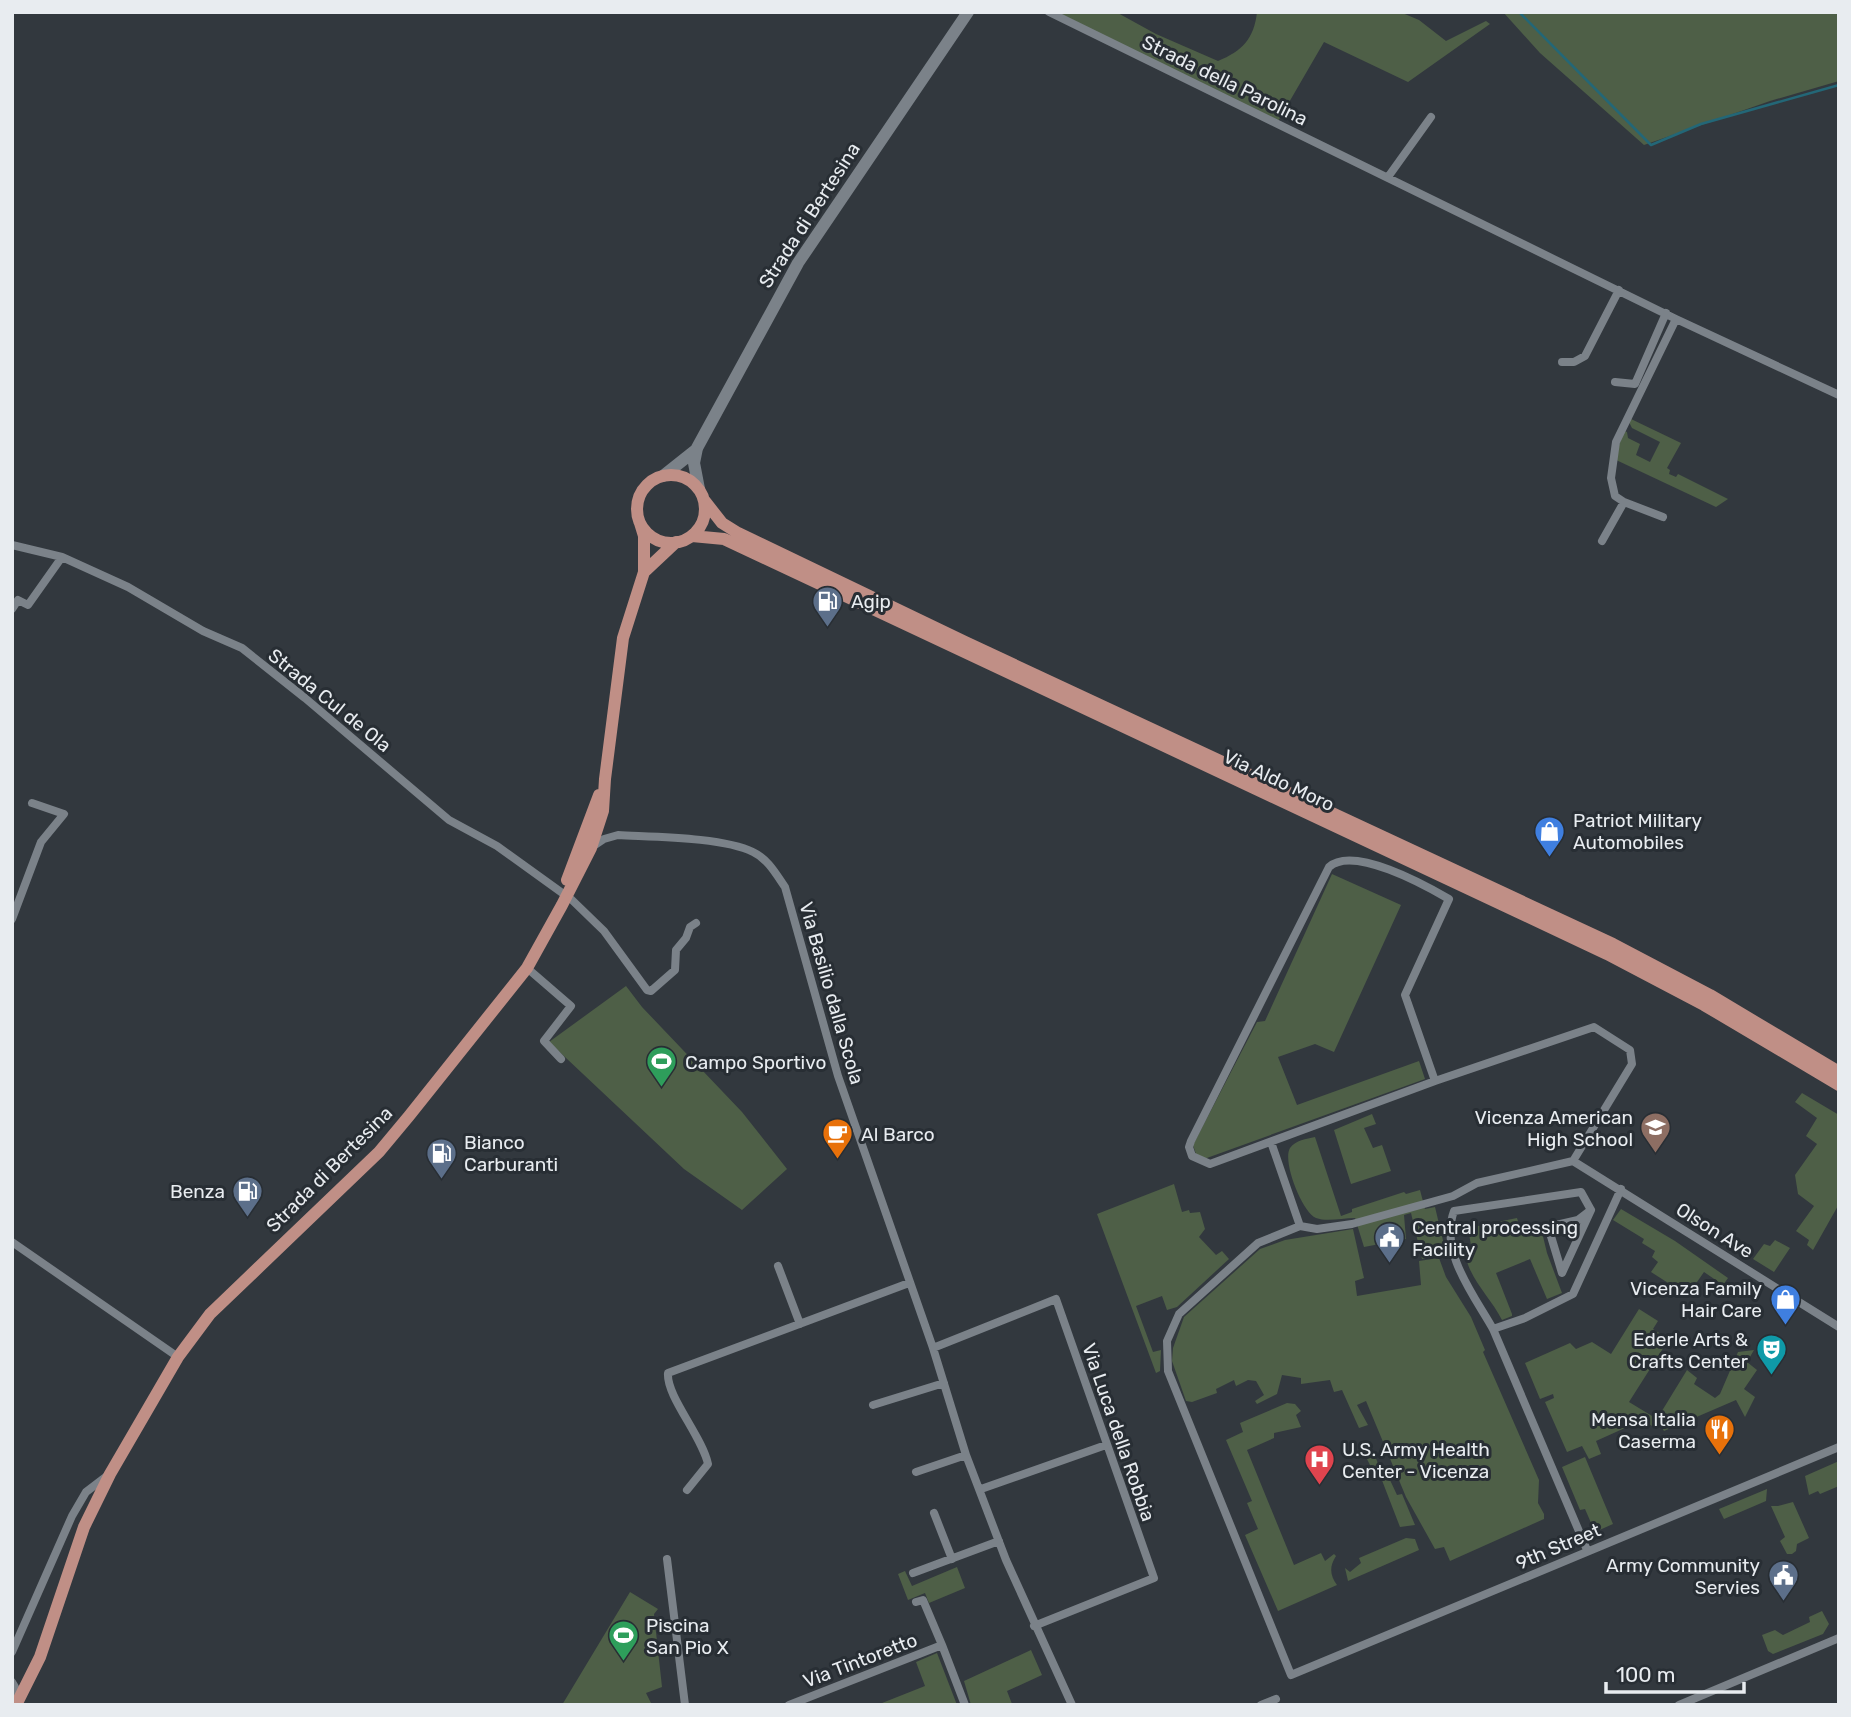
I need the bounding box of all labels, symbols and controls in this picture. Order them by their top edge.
street label: Strada della Parolina [1138,30,1311,131]
street label: Strada di Bertesina [754,138,865,292]
fuel station icon: Agip [811,584,845,628]
place label: Agip [851,590,891,613]
street label: Strada Cul de Ola [264,644,396,757]
street label: Via Aldo Moro [1220,745,1338,816]
place label: Patriot Military Automobiles [1573,809,1702,854]
shop icon: Patriot Military Automobiles [1533,814,1567,858]
street label: Via Basilio dalla Scola [794,899,869,1087]
sports icon: Campo Sportivo [645,1045,679,1089]
place label: Campo Sportivo [685,1051,826,1074]
street label: Strada di Bertesina [262,1102,397,1237]
place label: Vicenza American High School [1474,1106,1633,1151]
school or university icon: Vicenza American High School [1639,1111,1673,1155]
cafe icon: Al Barco [821,1117,855,1161]
place label: Al Barco [861,1123,935,1146]
place label: Bianco Carburanti [464,1131,558,1176]
fuel station icon: Bianco Carburanti [424,1136,458,1180]
fuel station icon: Benza [231,1174,265,1218]
place label: Benza [170,1180,225,1203]
street label: Olson Ave [1672,1198,1758,1263]
place label: Central processing Facility [1412,1216,1578,1261]
public building icon: Central processing Facility [1372,1221,1406,1265]
place label: Vicenza Family Hair Care [1630,1277,1762,1322]
shop icon: Vicenza Family Hair Care [1768,1282,1802,1326]
place label: Ederle Arts & Crafts Center [1629,1328,1749,1373]
theatre icon: Ederle Arts & Crafts Center [1754,1333,1788,1377]
street label: Via Luca della Robbia [1077,1340,1160,1524]
place label: Mensa Italia Caserma [1591,1408,1696,1453]
restaurant icon: Mensa Italia Caserma [1702,1413,1736,1457]
place label: U.S. Army Health Center - Vicenza [1342,1438,1490,1483]
hospital icon: U.S. Army Health Center - Vicenza [1302,1443,1336,1487]
street label: 9th Street [1512,1518,1605,1575]
place label: Army Community Servies [1606,1554,1760,1599]
public building icon: Army Community Servies [1766,1559,1800,1603]
place label: Piscina San Pio X [646,1614,729,1659]
sports icon: Piscina San Pio X [606,1619,640,1663]
street label: Via Tintoretto [800,1628,920,1693]
scale bar [1606,1650,1744,1694]
text: 100 m [1616,1662,1675,1687]

